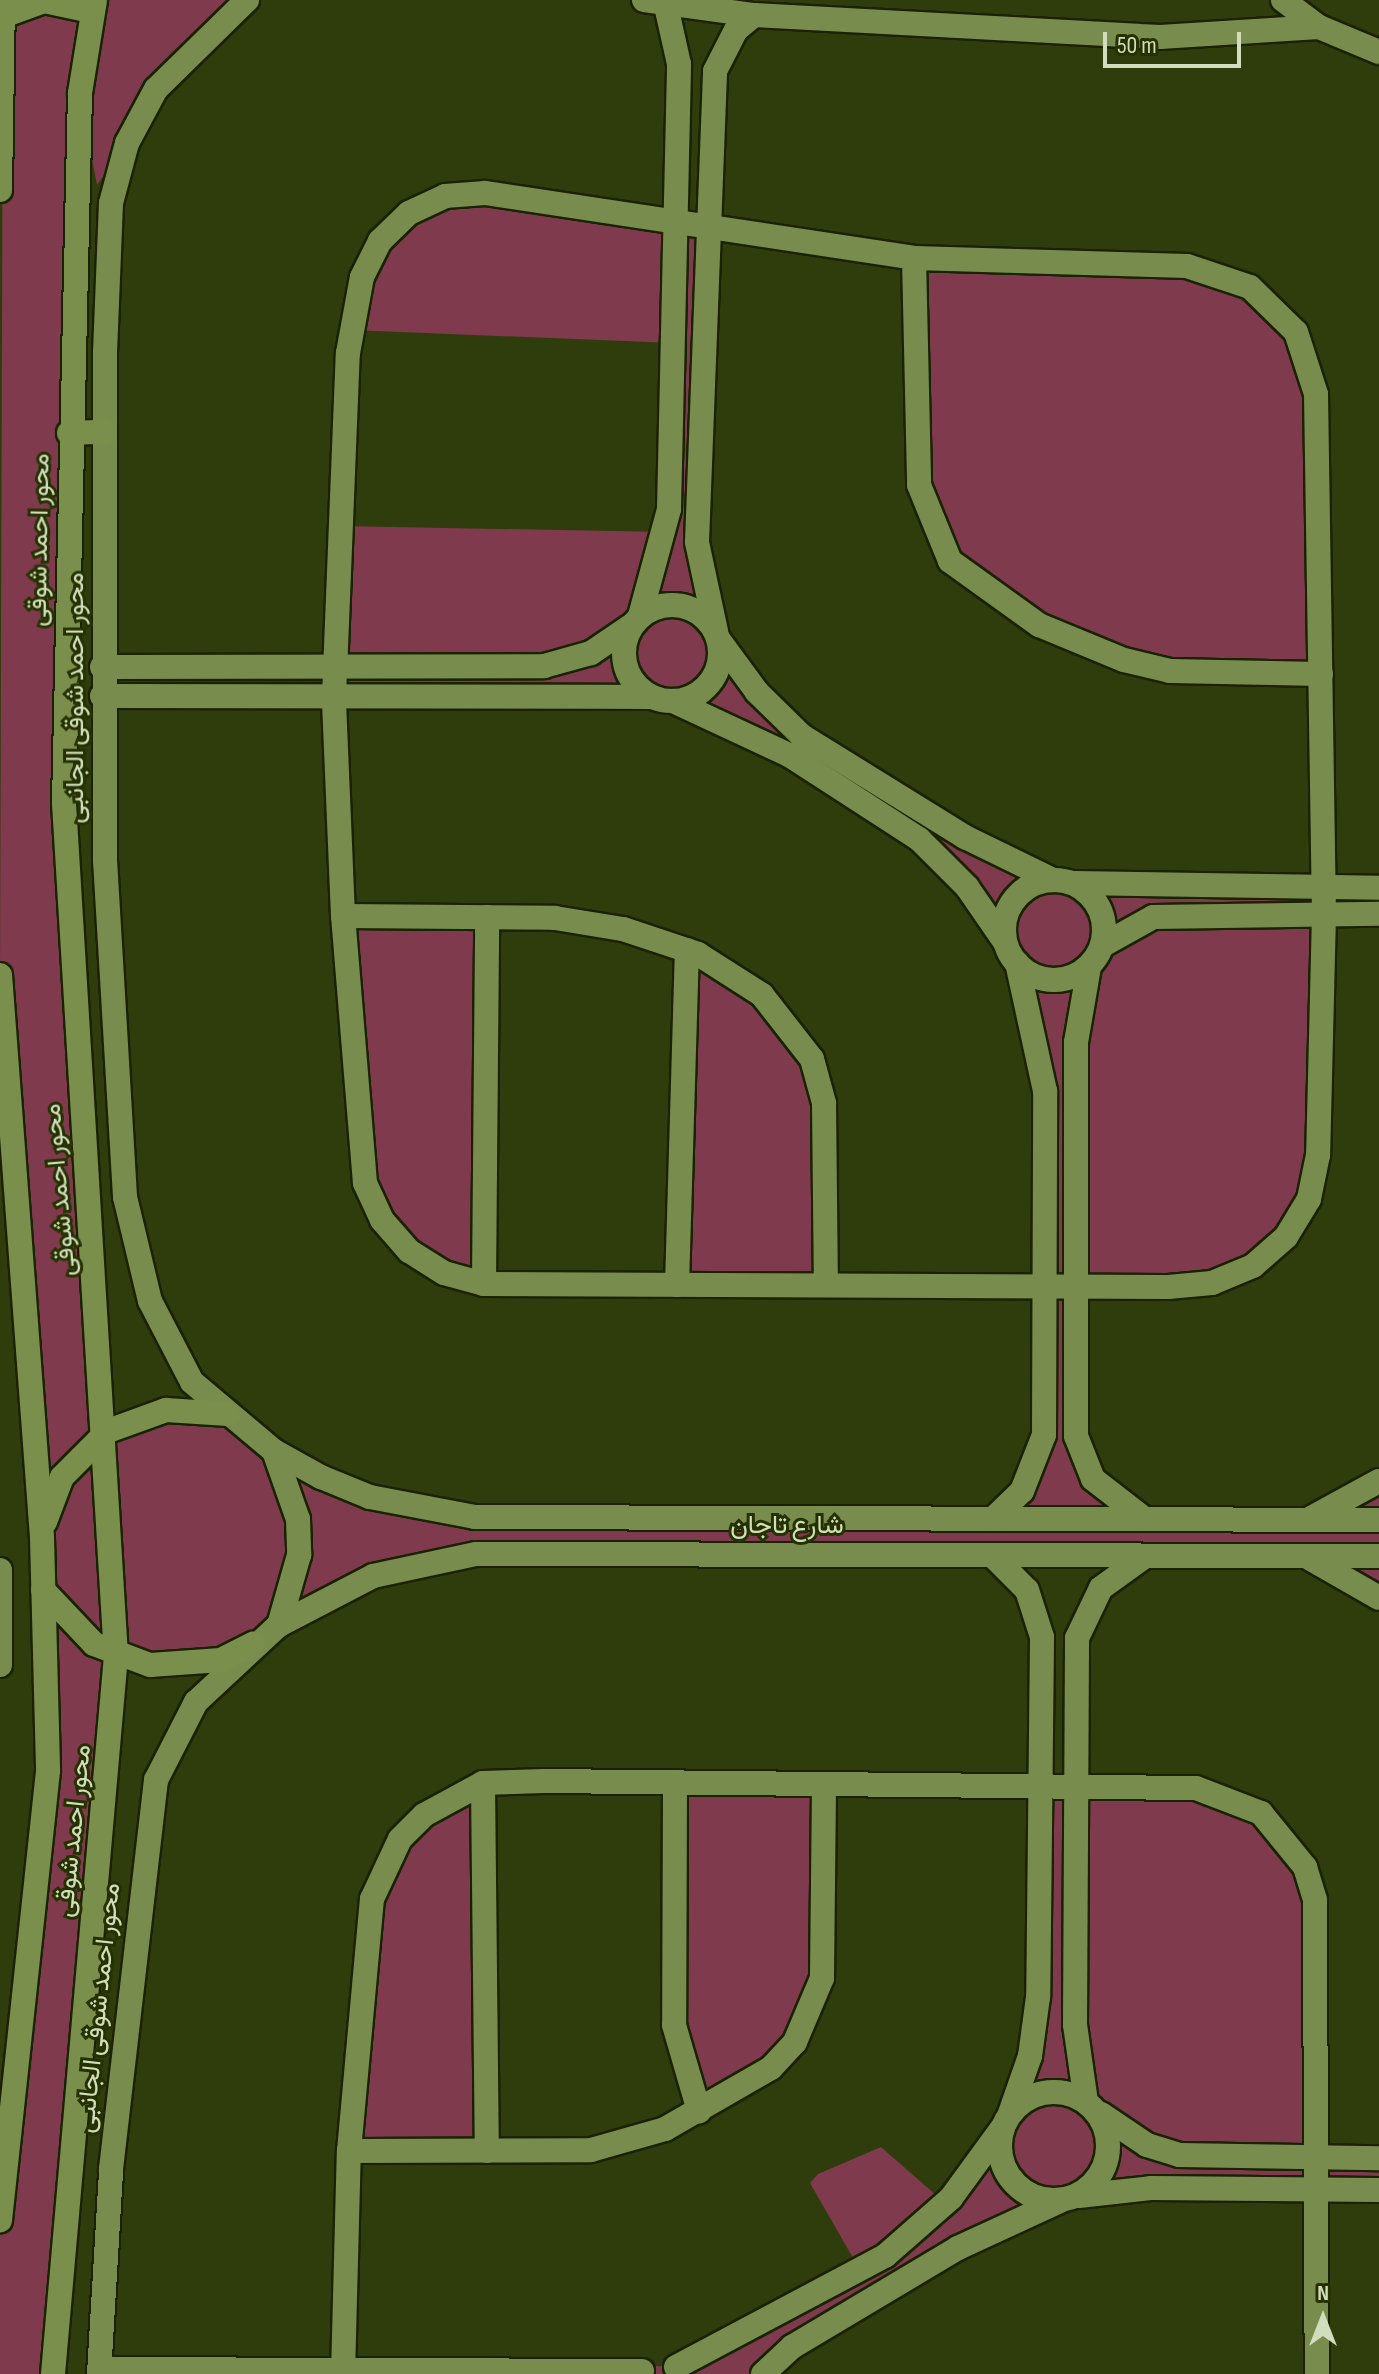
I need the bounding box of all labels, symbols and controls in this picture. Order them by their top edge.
scale bar [1107,16,1245,66]
text: 50 m [1117,31,1157,60]
street label: محور احمد شوقى [23,453,57,627]
street label: محور احمد شوقى الجانبى [60,572,92,824]
street label: محور احمد شوقى [37,1102,83,1278]
street label: شارع تاجان [730,1510,844,1542]
street label: محور احمد شوقى [49,1743,99,1919]
street label: محور احمد شوقى الجانبى [70,1881,128,2135]
north arrow [1283,2278,1363,2358]
text: N [1317,2280,1329,2307]

